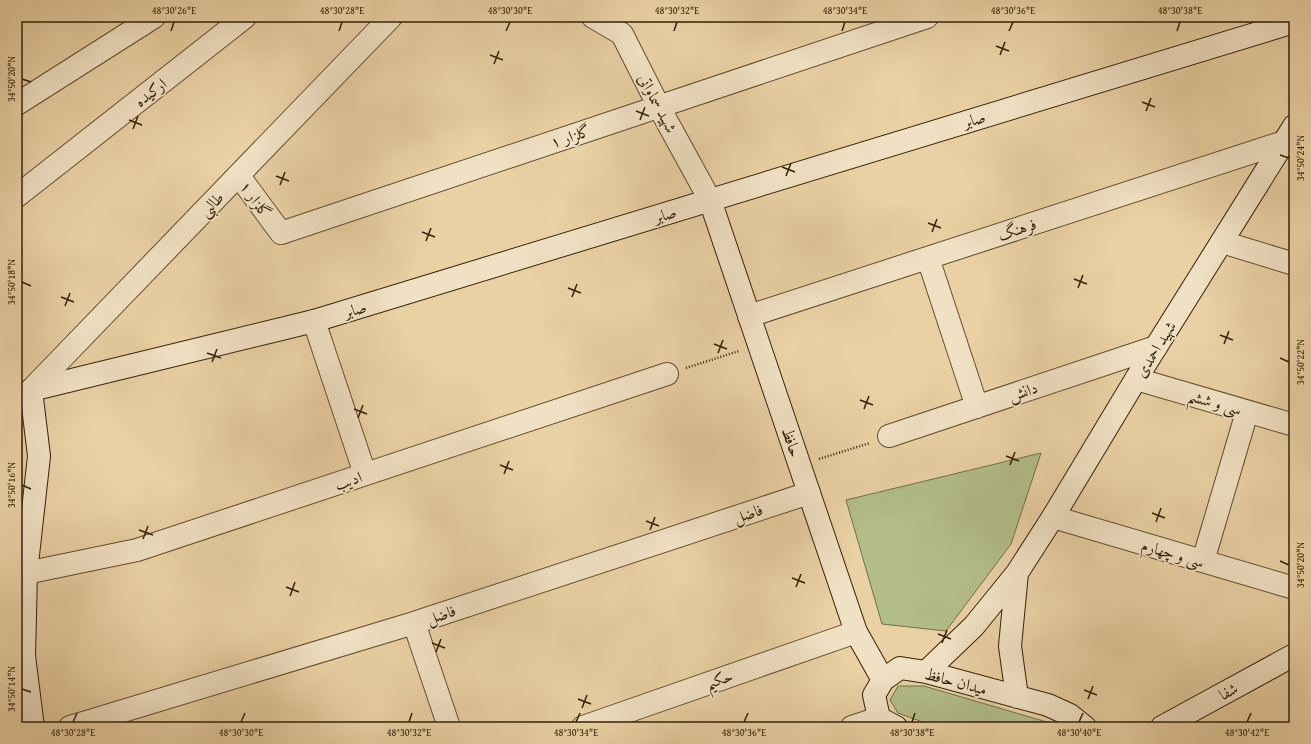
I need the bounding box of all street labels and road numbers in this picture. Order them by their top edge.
street label: شهید سماواتی [632,69,684,137]
street label: ارکیده [129,72,171,112]
street label: صابر [958,104,988,134]
street label: گلزار ۱ [547,118,593,154]
street label: گلزار ۱ [234,175,278,223]
street label: طالبی [193,186,231,224]
street label: صابر [649,199,679,229]
street label: فرهنگ [995,211,1039,247]
street label: صابر [339,294,369,324]
street label: شهید احمدی [1128,316,1182,382]
street label: دانش [1005,375,1041,407]
street label: سی و ششم [1184,383,1245,426]
street label: حافظ [776,424,808,460]
street label: ادیب [331,464,365,496]
street label: فاضل [730,497,766,529]
street label: سی و چهارم [1138,533,1207,576]
street label: فاضل [423,598,459,630]
street label: میدان حافظ [922,661,990,701]
street label: حکیم [702,663,738,700]
street label: شفا [1214,676,1242,706]

